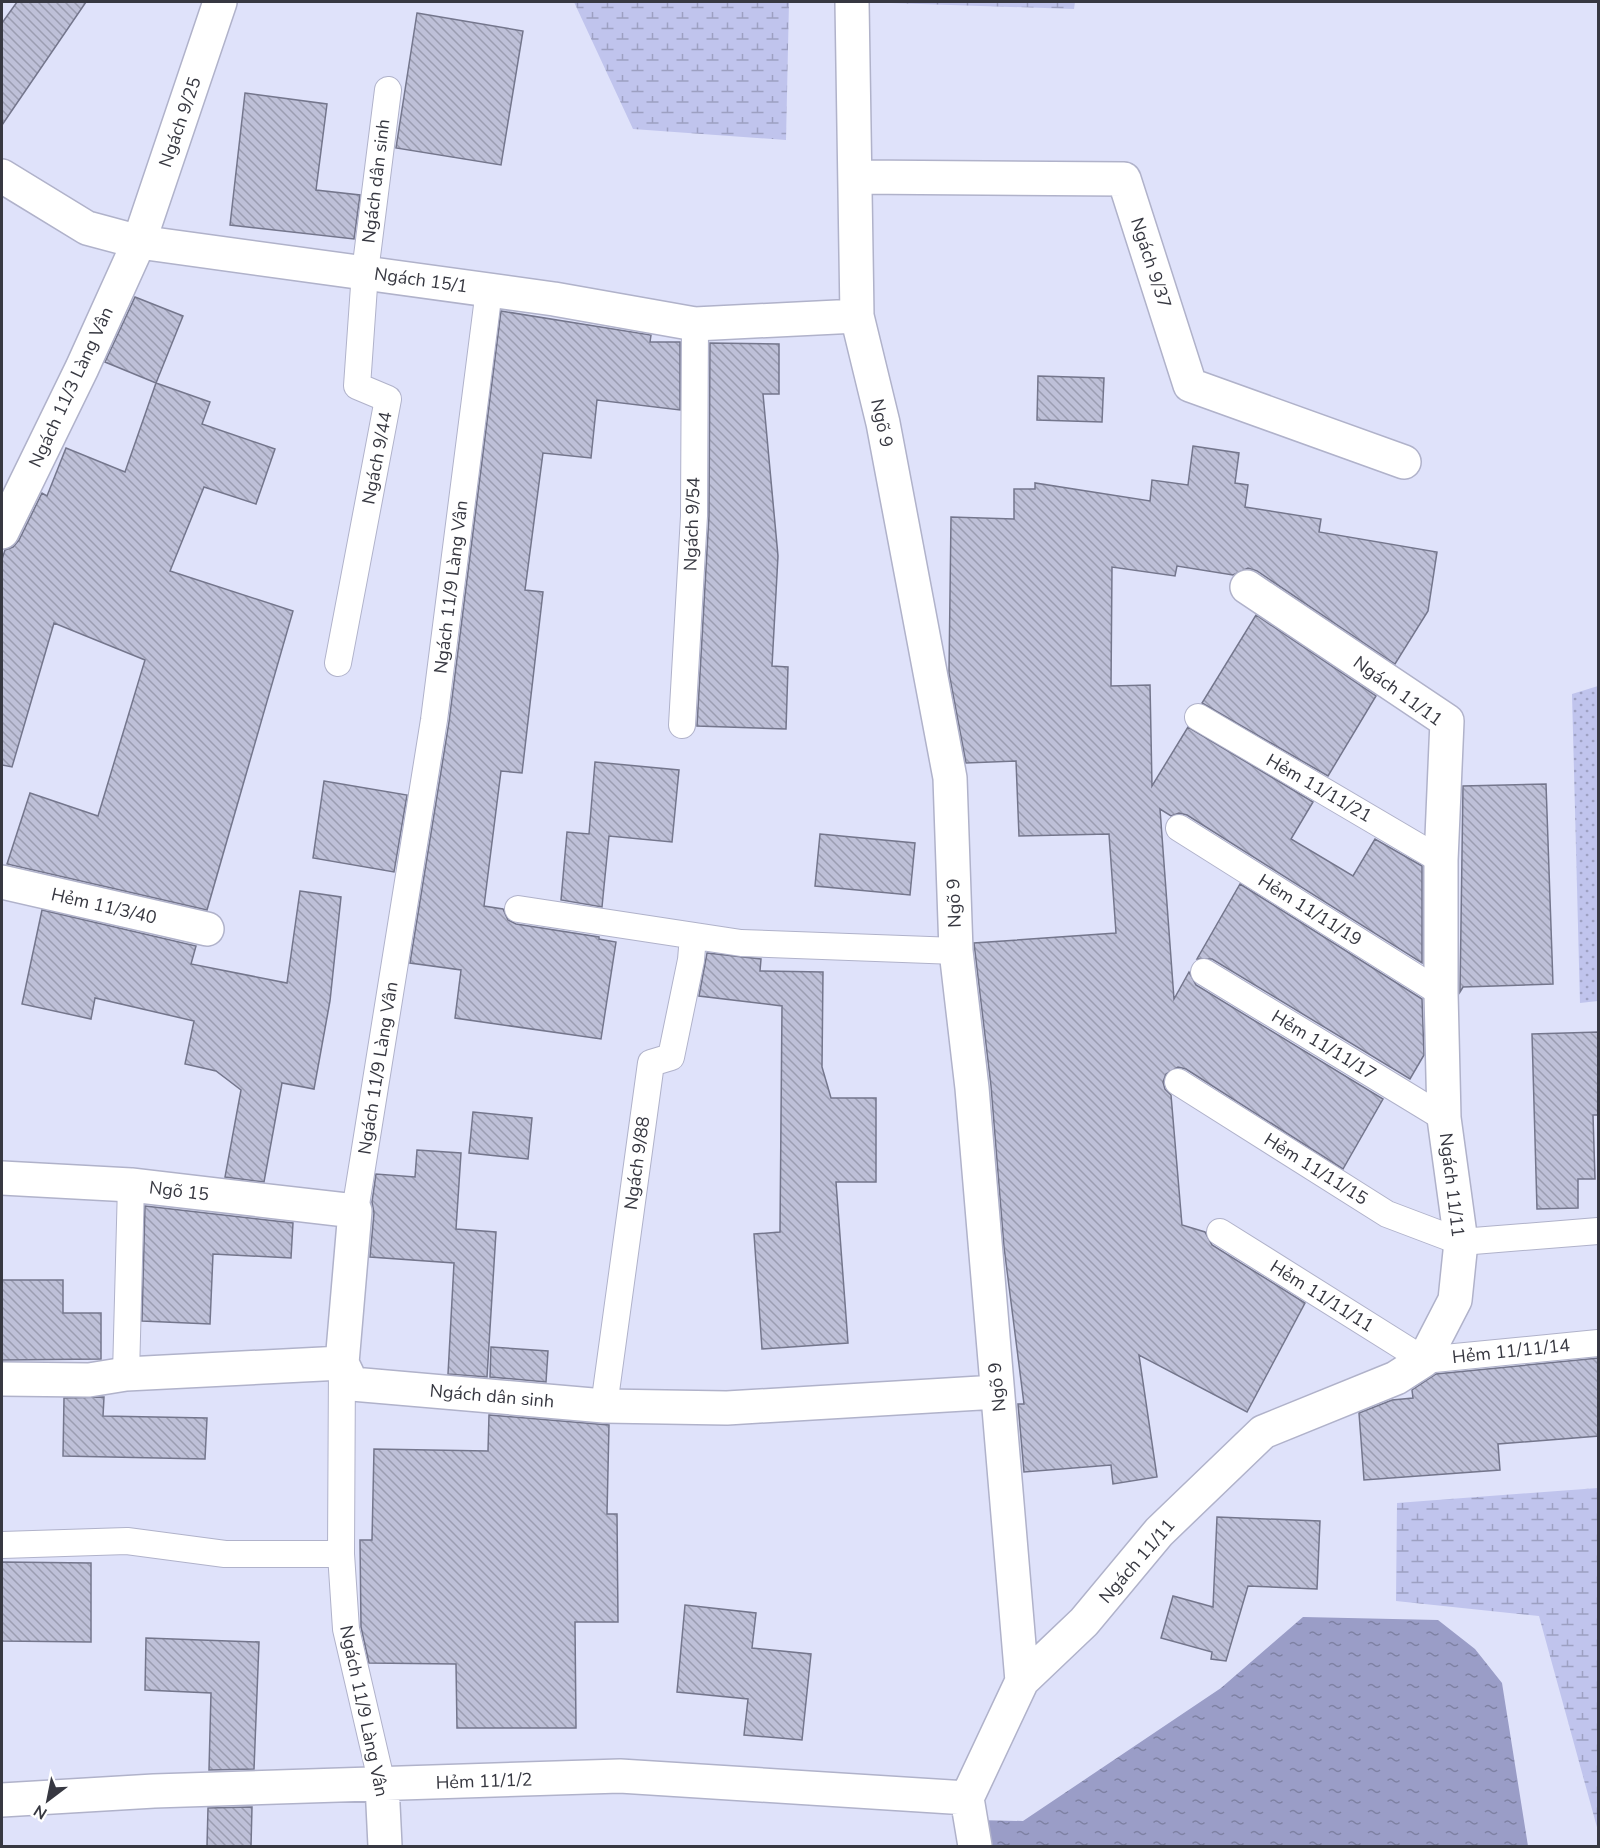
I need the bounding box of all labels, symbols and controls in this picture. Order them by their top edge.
street label: Ngách 9/25 [153,74,207,170]
street label: Ngách dân sinh [356,118,396,244]
street label: Ngách 9/37 [1125,215,1177,311]
street label: Ngách 15/1 [373,262,469,298]
street label: Ngách 11/3 Làng Vân [23,303,119,471]
street label: Ngõ 9 [865,396,899,450]
street label: Ngách 9/44 [356,409,398,506]
street label: Ngách 9/54 [678,476,706,571]
street label: Ngách 11/9 Làng Vân [428,499,474,675]
street label: Ngách 11/11 [1349,650,1447,732]
street label: Hẻm 11/11/21 [1262,748,1376,828]
street label: Hẻm 11/11/19 [1253,868,1367,952]
street label: Ngõ 9 [941,878,967,928]
street label: Hẻm 11/3/40 [49,882,159,930]
street label: Ngách 11/9 Làng Vân [352,980,404,1156]
street label: Hẻm 11/11/17 [1267,1004,1381,1086]
street label: Ngách 9/88 [619,1115,655,1211]
street label: Hẻm 11/11/15 [1259,1127,1373,1211]
street label: Ngách 11/11 [1434,1131,1470,1239]
street label: Ngõ 15 [148,1175,210,1207]
street label: Hẻm 11/11/11 [1265,1254,1379,1338]
street label: Hẻm 11/11/14 [1451,1333,1571,1369]
street label: Ngõ 9 [982,1361,1012,1413]
street label: Ngách dân sinh [429,1379,555,1413]
street label: Ngách 11/11 [1094,1514,1180,1608]
street label: Ngách 11/9 Làng Vân [334,1623,394,1799]
street label: Hẻm 11/1/2 [435,1767,533,1795]
north arrow [18,1770,78,1830]
text: N [30,1799,51,1824]

